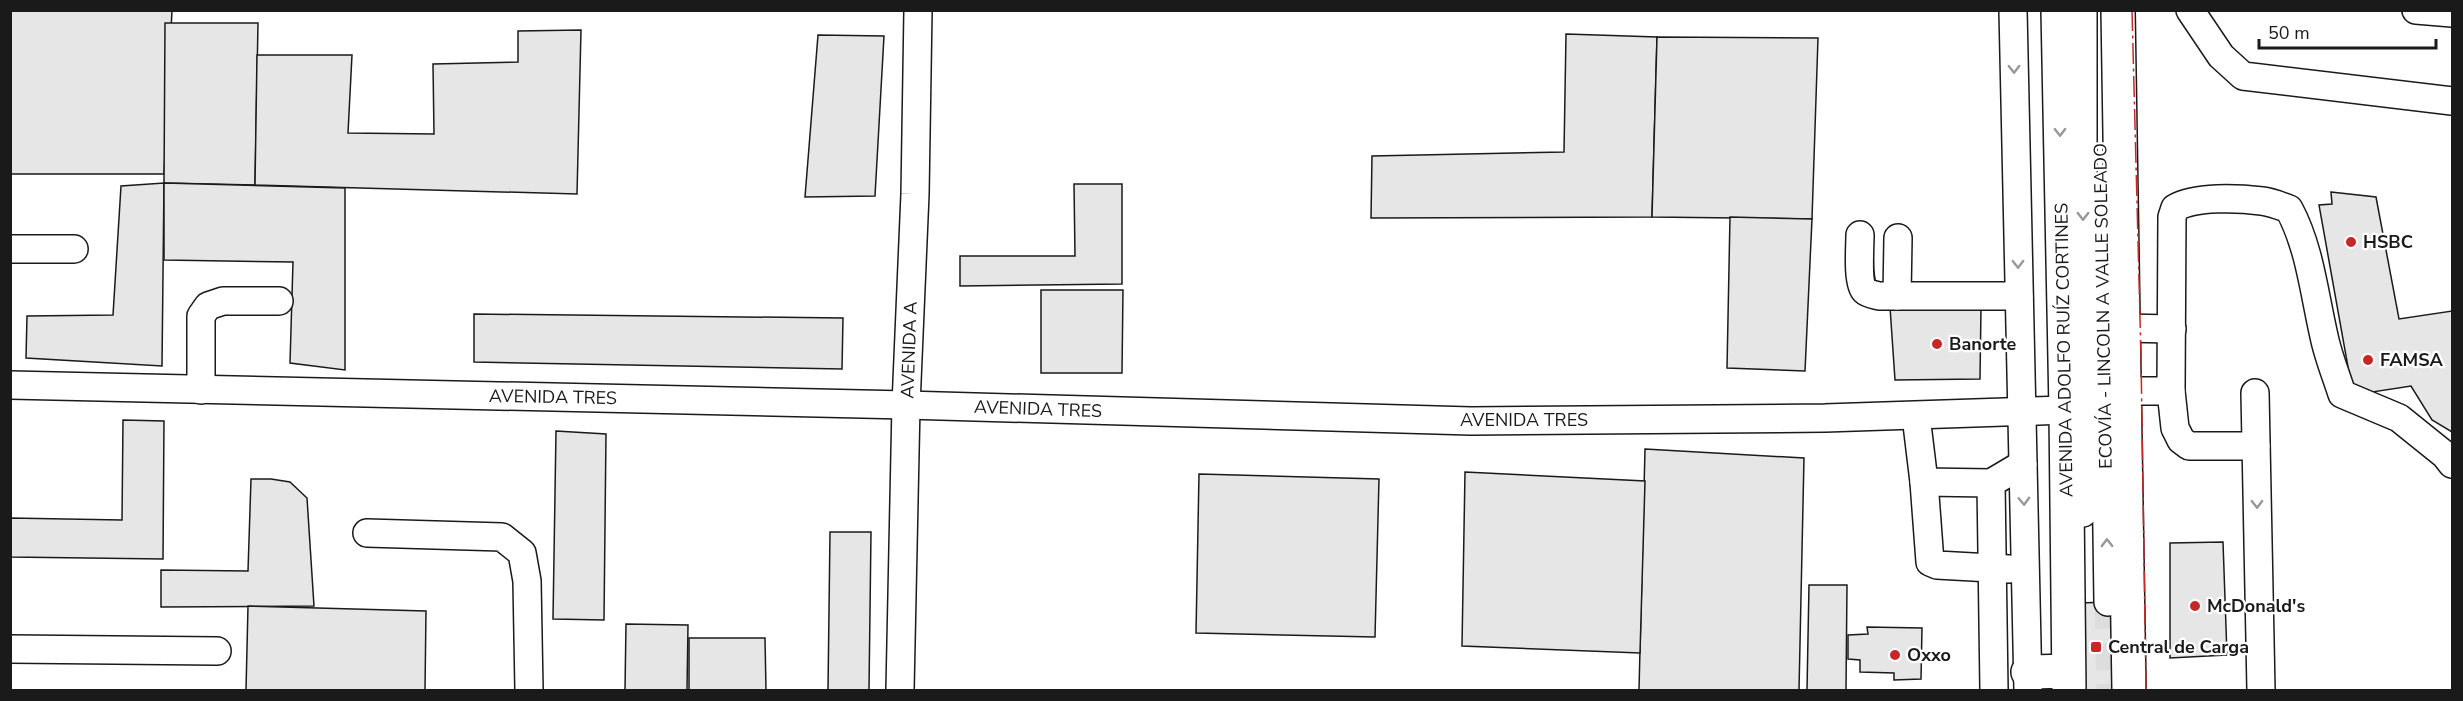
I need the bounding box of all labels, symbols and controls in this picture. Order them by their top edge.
scale bar [2259,12,2436,50]
text: 50 m [2268,21,2310,45]
one-way arrow [2008,64,2020,73]
one-way arrow [2054,127,2067,136]
street label: ECOVÍA - LINCOLN A VALLE SOLEADO [2088,143,2118,469]
street label: AVENIDA ADOLFO RUÍZ CORTINES [2049,203,2079,497]
one-way arrow [2077,211,2089,220]
place label: HSBC [2363,230,2413,254]
marker: HSBC [2344,235,2358,249]
one-way arrow [2012,259,2024,268]
street label: AVENIDA A [895,301,923,399]
place label: Banorte [1949,332,2017,356]
marker: Banorte [1930,337,1944,351]
place label: FAMSA [2380,348,2443,372]
marker: FAMSA [2361,353,2375,367]
street label: AVENIDA TRES [489,384,617,410]
street label: AVENIDA TRES [974,395,1102,423]
street label: AVENIDA TRES [1460,408,1588,432]
one-way arrow [2017,496,2030,505]
one-way arrow [2251,500,2263,509]
one-way arrow [2101,539,2113,548]
place label: McDonald's [2207,594,2305,618]
marker: McDonald's [2188,599,2202,613]
place label: Central de Carga [2108,635,2249,659]
marker: Central de Carga [2089,640,2103,654]
place label: Oxxo [1907,643,1951,667]
marker: Oxxo [1888,648,1902,662]

